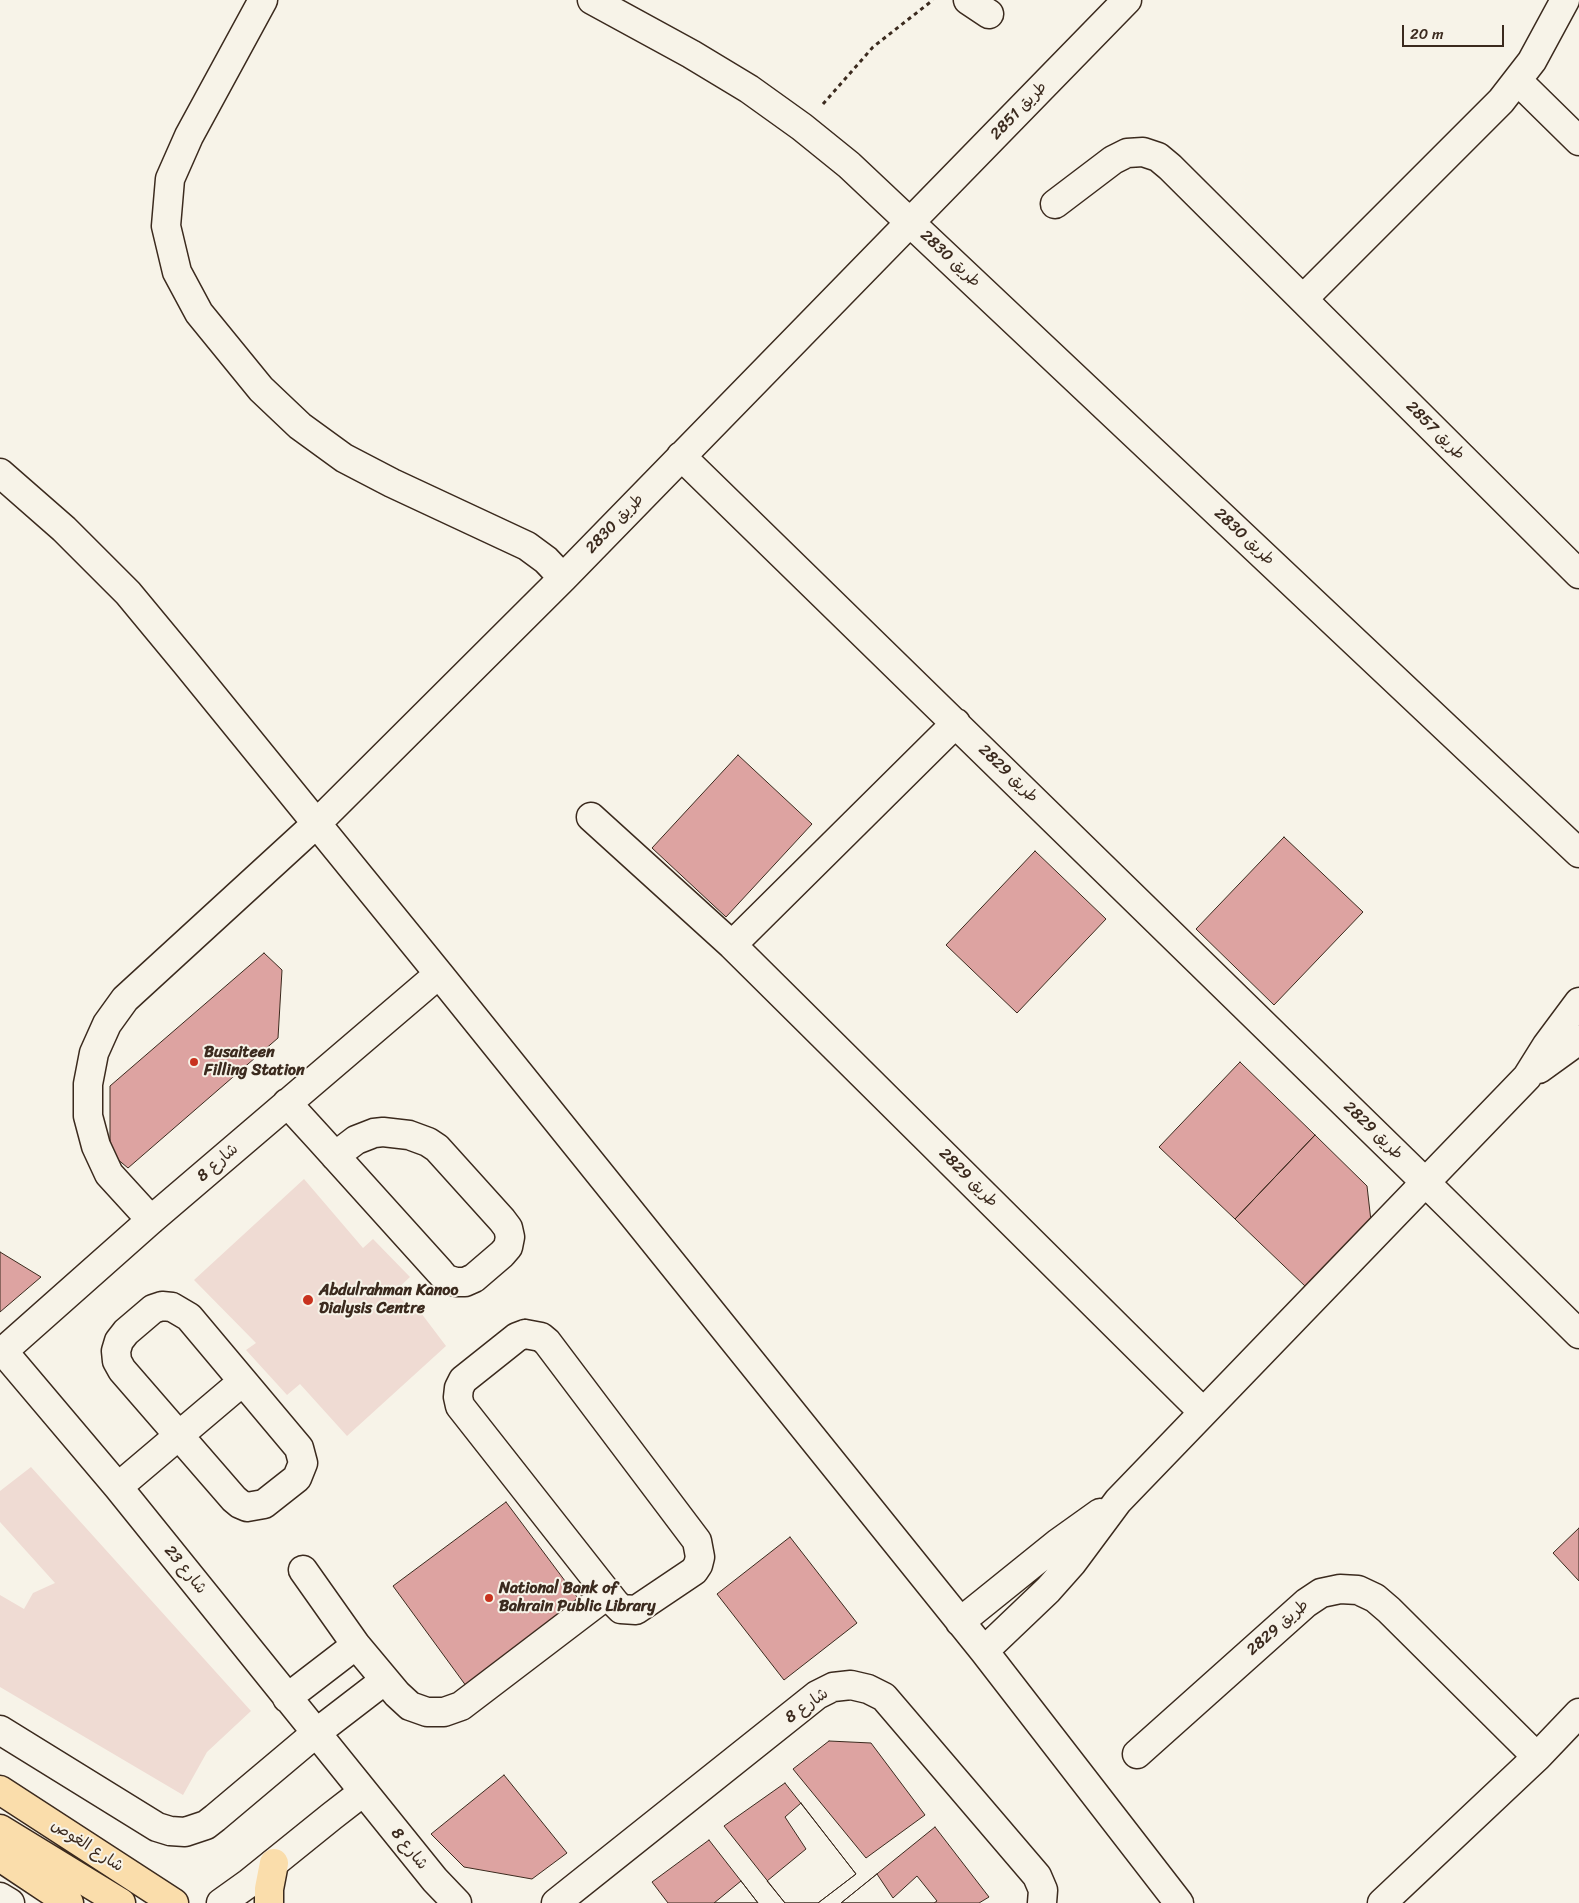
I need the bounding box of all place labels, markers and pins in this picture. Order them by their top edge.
place label: Busaiteen Filling Station [204,1043,305,1081]
marker: Busaiteen Filling Station [188,1056,200,1068]
place label: Abdulrahman Kanoo Dialysis Centre [319,1281,458,1319]
marker: Abdulrahman Kanoo Dialysis Centre [301,1293,315,1307]
place label: National Bank of Bahrain Public Library [499,1579,656,1617]
marker: National Bank of Bahrain Public Library [483,1592,495,1604]

